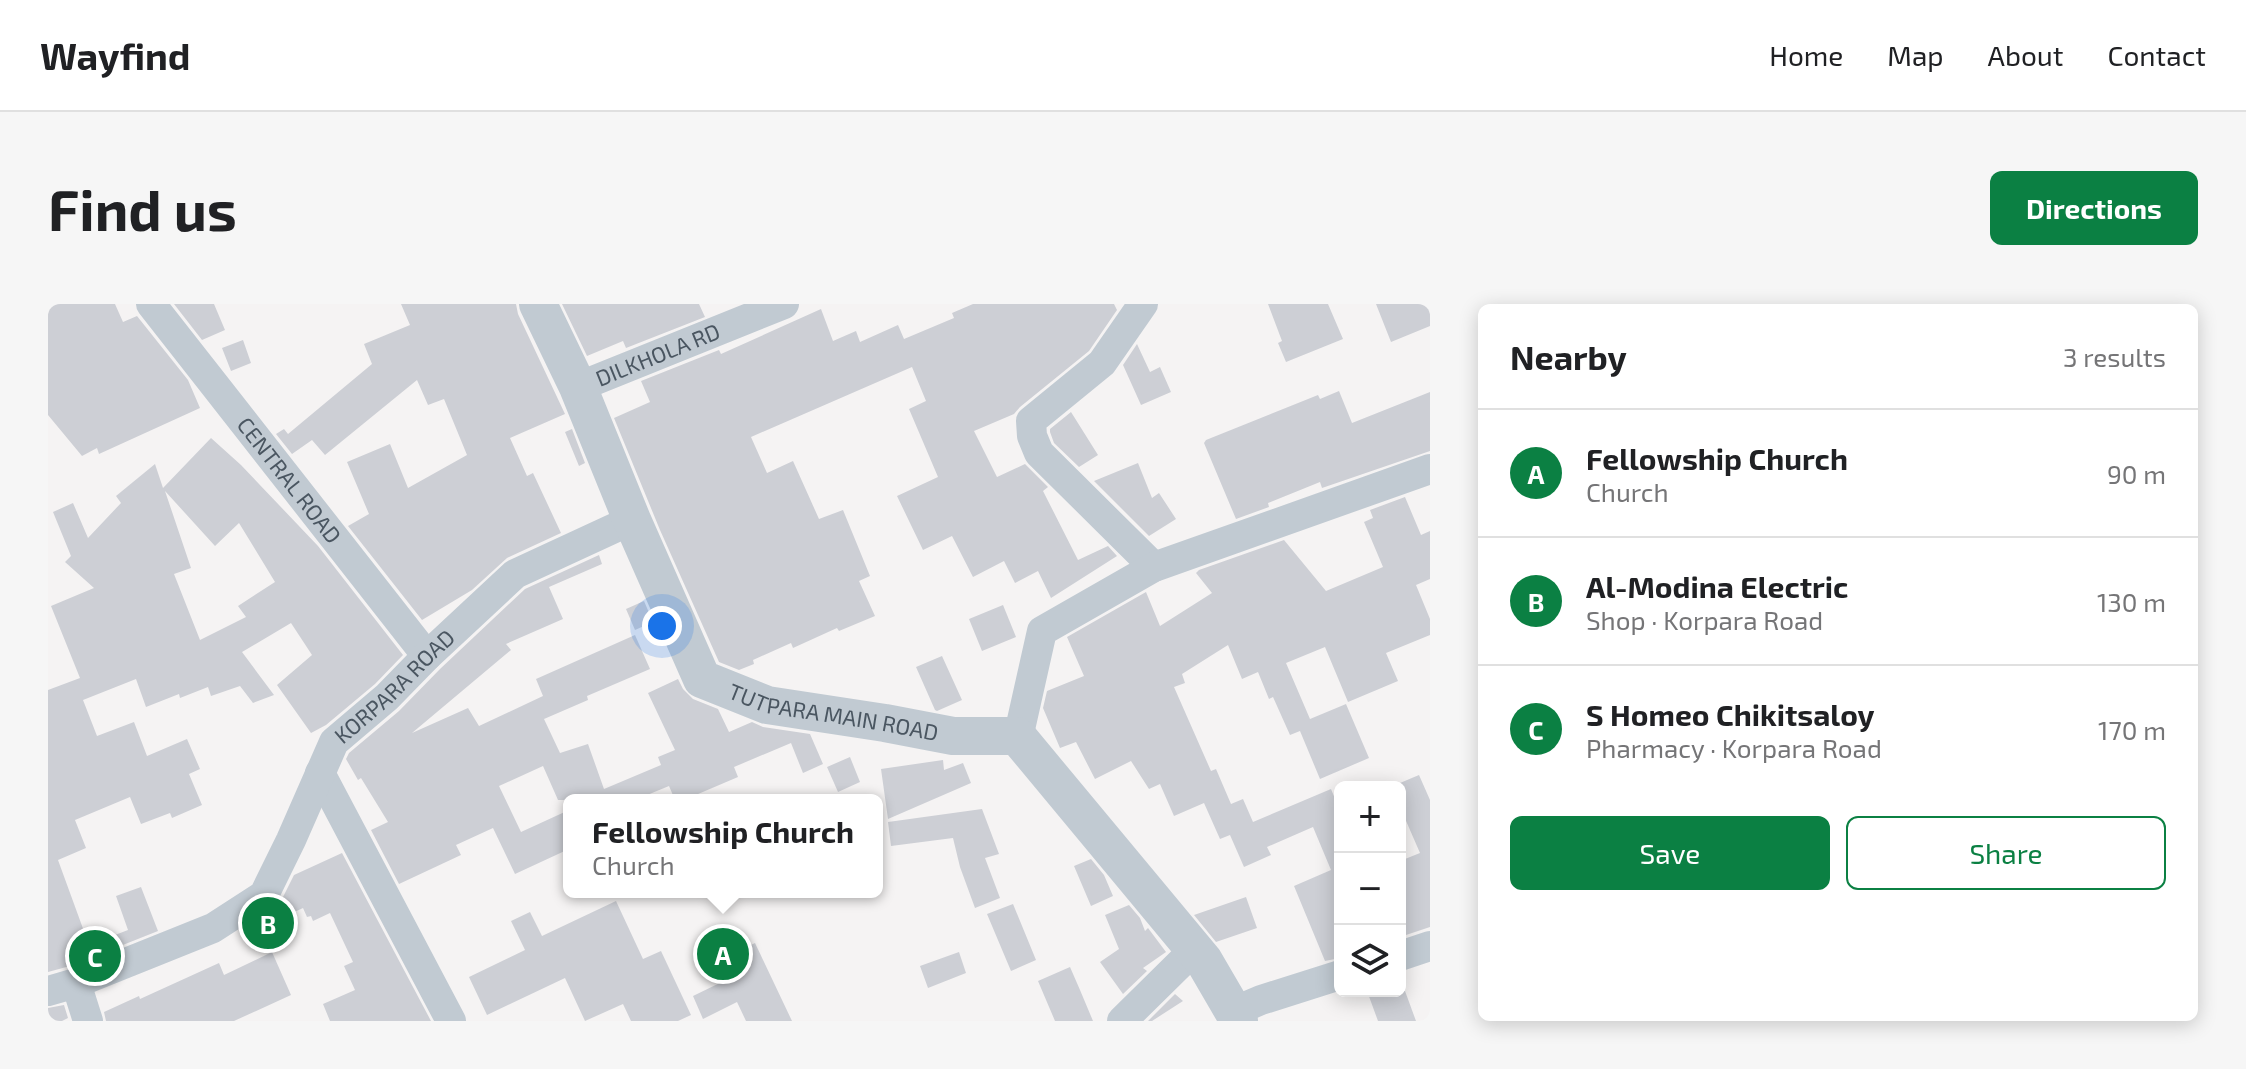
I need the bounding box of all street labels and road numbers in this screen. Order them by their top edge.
street label: DILKHOLA RD [591,317,723,391]
street label: CENTRAL ROAD [233,412,347,548]
street label: KORPARA ROAD [329,623,459,748]
street label: TUTPARA MAIN ROAD [725,677,941,745]

